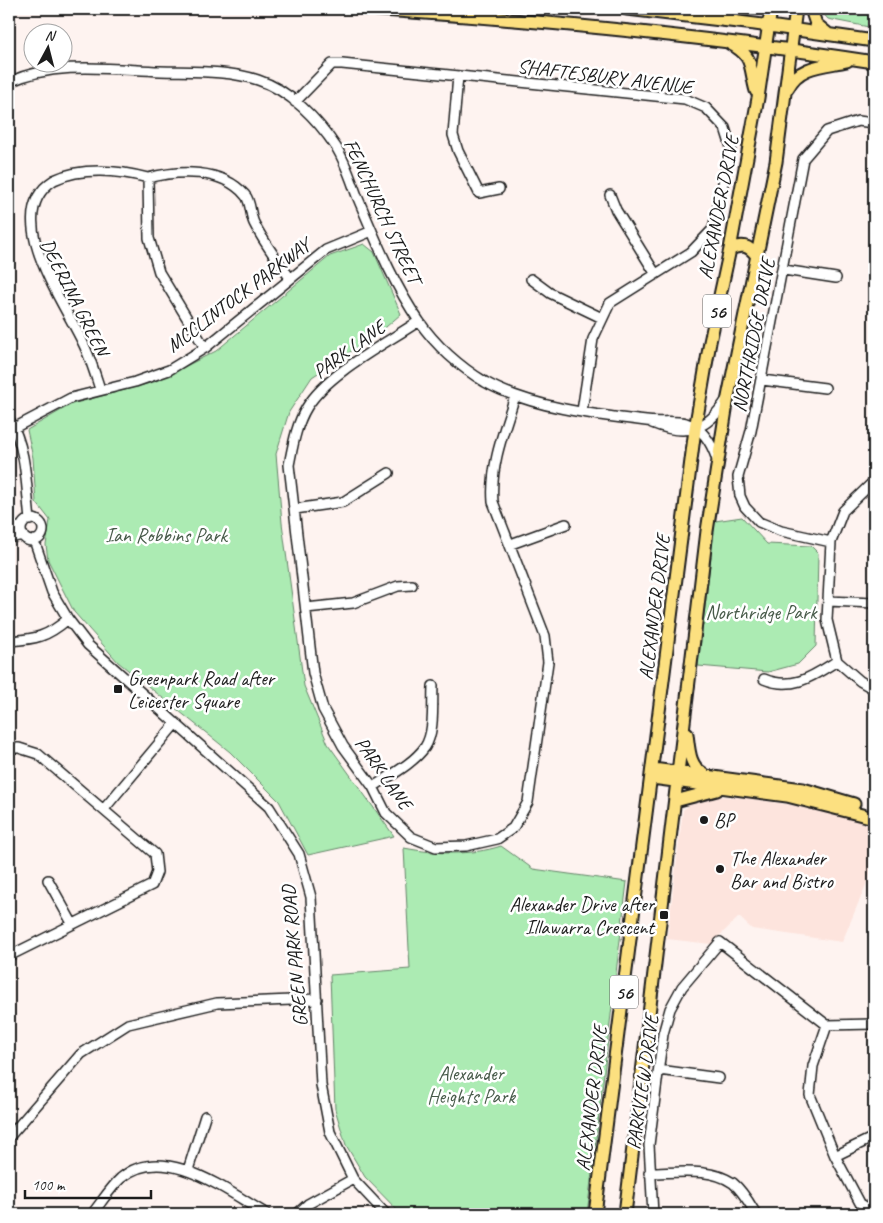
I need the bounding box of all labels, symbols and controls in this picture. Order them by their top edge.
north arrow [22,22,72,72]
text: N [44,27,57,45]
street label: SHAFTESBURY AVENUE [516,53,696,100]
street label: ALEXANDER DRIVE [692,130,745,281]
street label: FENCHURCH STREET [338,135,429,292]
street label: MCCLINTOCK PARKWAY [161,231,318,358]
street label: DEERINA GREEN [34,234,116,362]
street label: NORTHRIDGE DRIVE [726,253,781,414]
road number: 56 [703,294,731,328]
street label: PARK LANE [308,313,393,384]
park label: Ian Robbins Park [105,523,228,548]
street label: ALEXANDER DRIVE [633,530,676,681]
park label: Northridge Park [706,600,818,625]
place label: Greenpark Road after Leicester Square [128,666,276,714]
marker: Greenpark Road after Leicester Square [112,683,124,695]
street label: PARK LANE [349,732,420,817]
place label: BP [714,808,736,833]
marker: BP [698,814,710,826]
place label: The Alexander Bar and Bistro [730,846,834,894]
marker: The Alexander Bar and Bistro [714,863,726,875]
street label: GREEN PARK ROAD [276,883,313,1028]
place label: Alexander Drive after Illawarra Crescent [510,892,656,940]
marker: Alexander Drive after Illawarra Crescent [658,909,670,921]
road number: 56 [610,976,638,1009]
street label: PARKVIEW DRIVE [621,1010,665,1151]
street label: ALEXANDER DRIVE [570,1021,613,1172]
park label: Alexander Heights Park [427,1061,517,1109]
scale bar [25,1168,151,1200]
text: 100 m [32,1176,66,1195]

